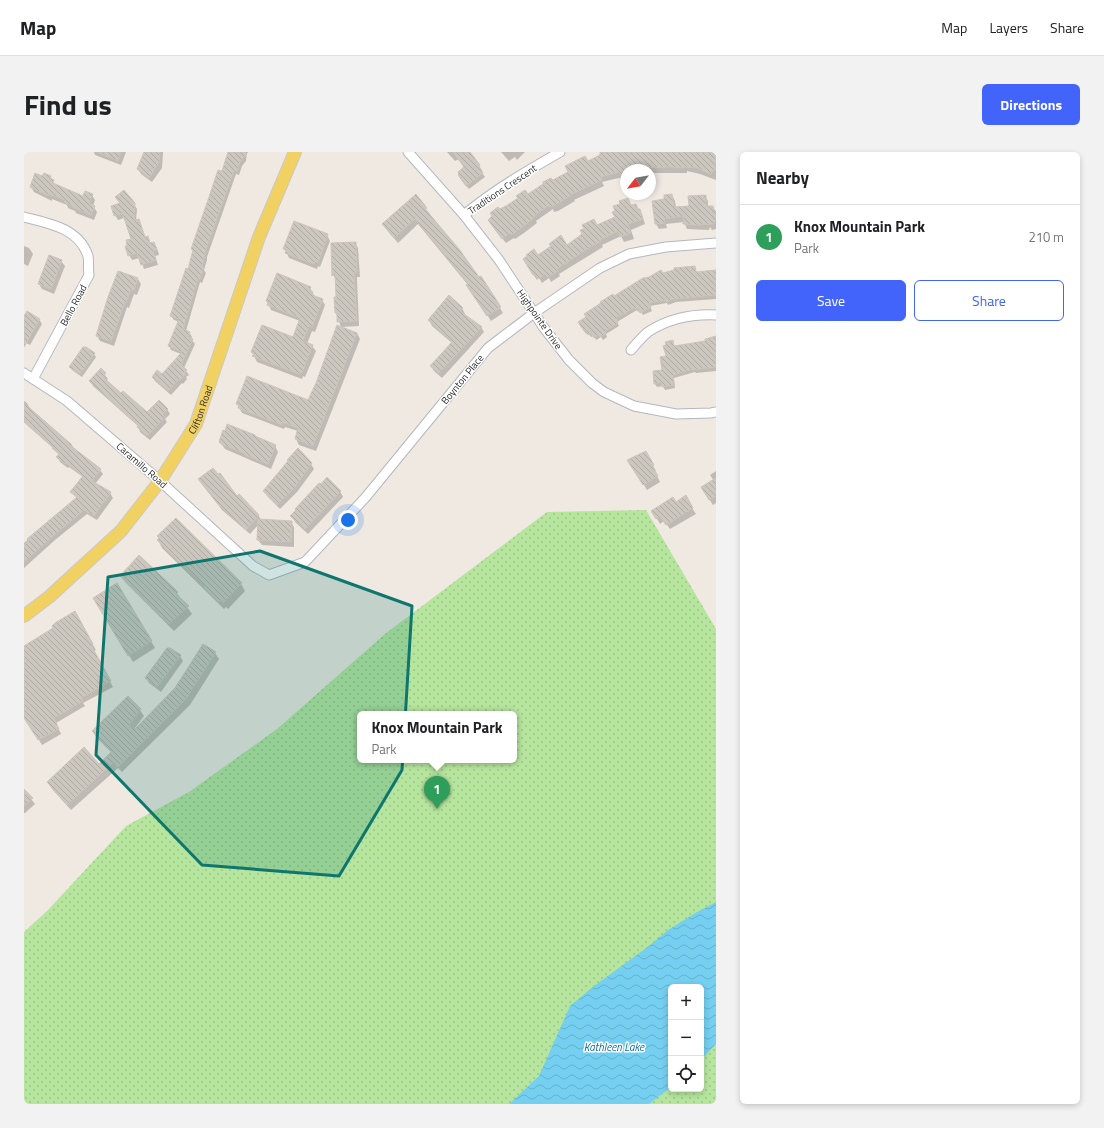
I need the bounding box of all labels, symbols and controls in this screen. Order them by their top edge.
text: Map [20,13,56,42]
text: Map [941,17,967,38]
text: Layers [989,17,1028,38]
text: Share [1050,17,1084,38]
text: Find us [24,83,112,126]
button: Directions [982,84,1080,125]
street label: Traditions Crescent [465,160,540,218]
north arrow [620,164,656,200]
text: Nearby [756,165,809,191]
text: Knox Mountain Park [794,215,925,238]
text: 1 [765,227,773,247]
text: 210 m [1028,227,1064,247]
text: Park [794,238,819,258]
button: Save [756,280,906,321]
button: Share [914,280,1064,321]
street label: Bello Road [56,282,91,329]
street label: Highpointe Drive [513,286,566,352]
street label: Boynton Place [438,351,487,408]
street label: Clifton Road [184,383,217,437]
street label: Caramillo Road [113,439,170,492]
your location [338,510,358,530]
popup [357,711,517,763]
text: Knox Mountain Park [372,716,503,739]
text: Park [372,739,396,759]
pin: 1 [424,776,450,809]
map controls [668,984,704,1092]
button: + [668,984,704,1020]
button: − [668,1020,704,1056]
water label: Kathleen Lake [584,1039,645,1055]
button: locate [668,1056,704,1092]

